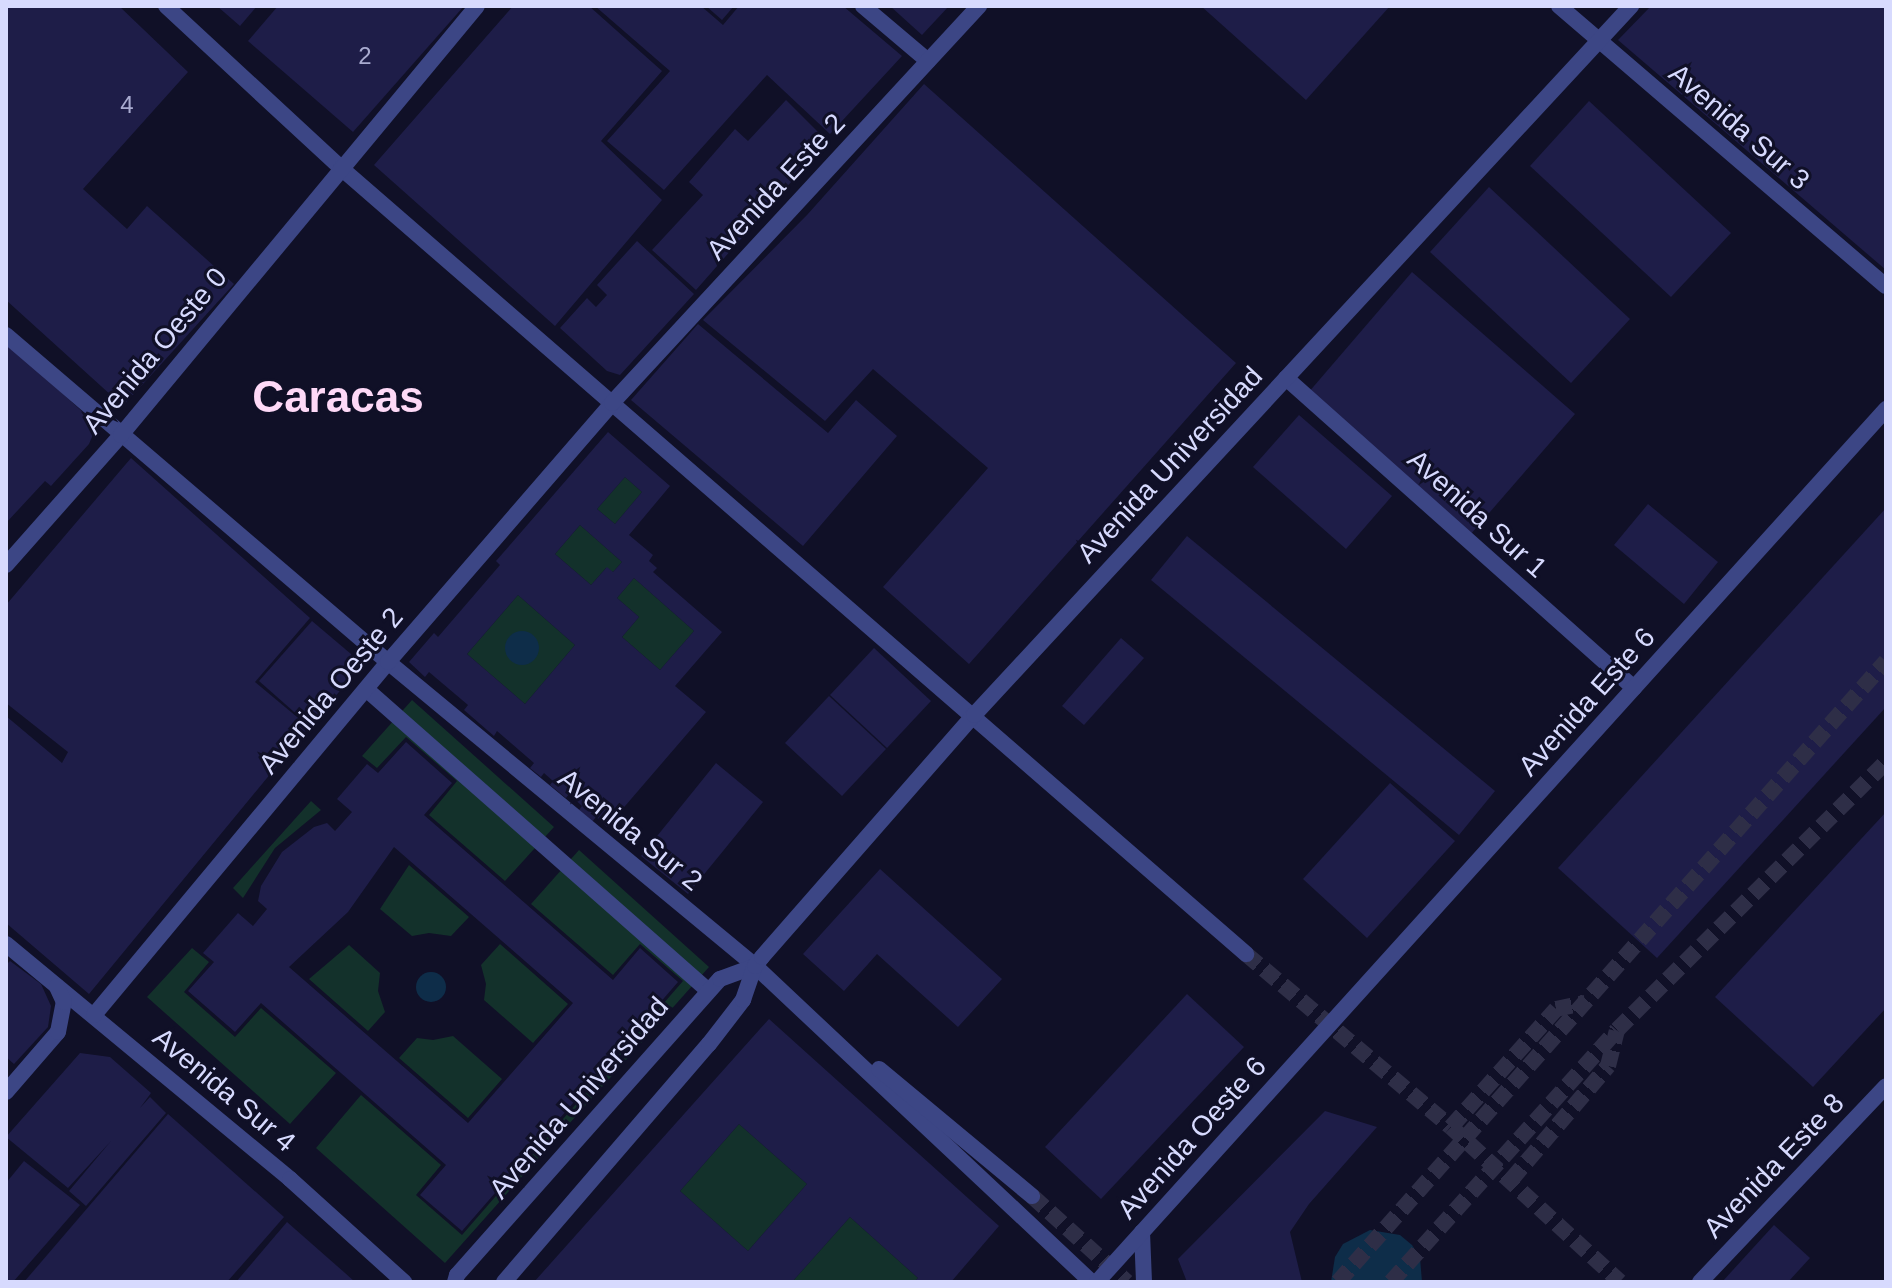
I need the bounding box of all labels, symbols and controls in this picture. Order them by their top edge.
house number: 2 [358,42,372,70]
street label: Avenida Sur 3 [1662,57,1816,197]
house number: 4 [120,91,134,119]
street label: Avenida Este 2 [700,107,852,267]
street label: Avenida Oeste 0 [76,261,234,441]
street label: Avenida Universidad [1070,360,1270,570]
district label: Caracas [252,371,424,423]
street label: Avenida Sur 1 [1401,443,1553,585]
street label: Avenida Oeste 2 [252,601,410,781]
street label: Avenida Este 6 [1512,621,1662,783]
street label: Avenida Sur 2 [551,762,709,898]
street label: Avenida Universidad [482,990,676,1206]
street label: Avenida Sur 4 [146,1021,302,1159]
street label: Avenida Oeste 6 [1110,1050,1274,1226]
street label: Avenida Este 8 [1697,1087,1851,1245]

